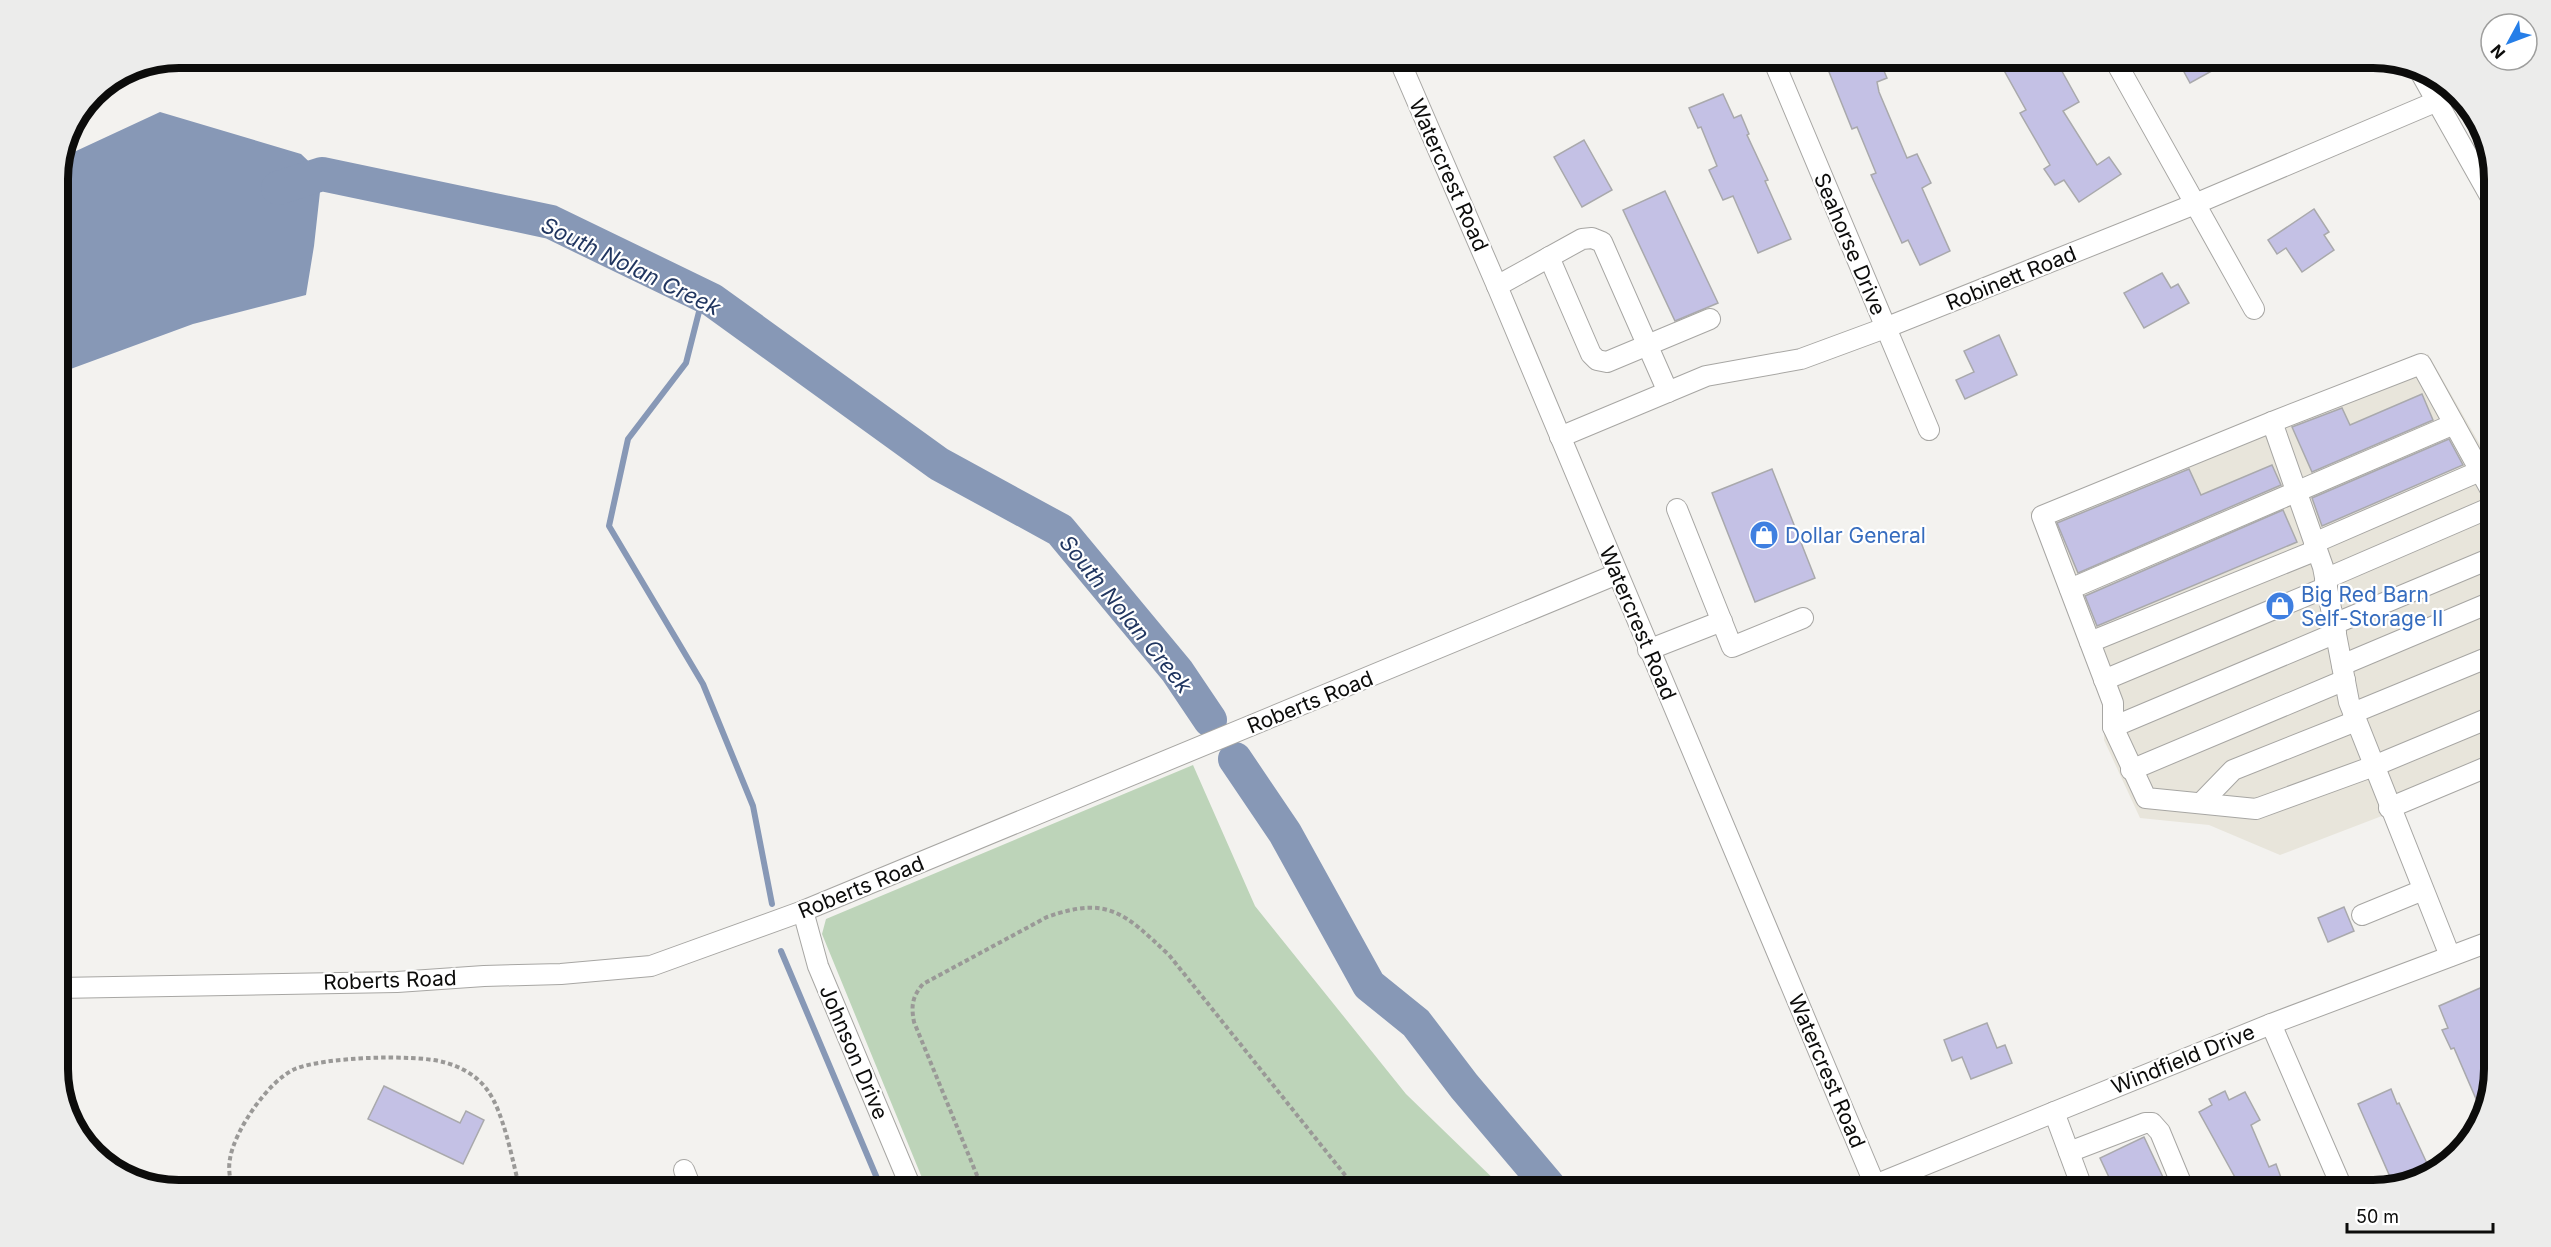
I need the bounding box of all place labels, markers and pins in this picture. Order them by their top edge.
shop icon: Dollar General [1748,519,1780,551]
place label: Dollar General [1785,523,1926,548]
place label: Big Red Barn Self-Storage II [2301,582,2443,631]
shop icon: Big Red Barn Self-Storage II [2264,590,2296,622]

